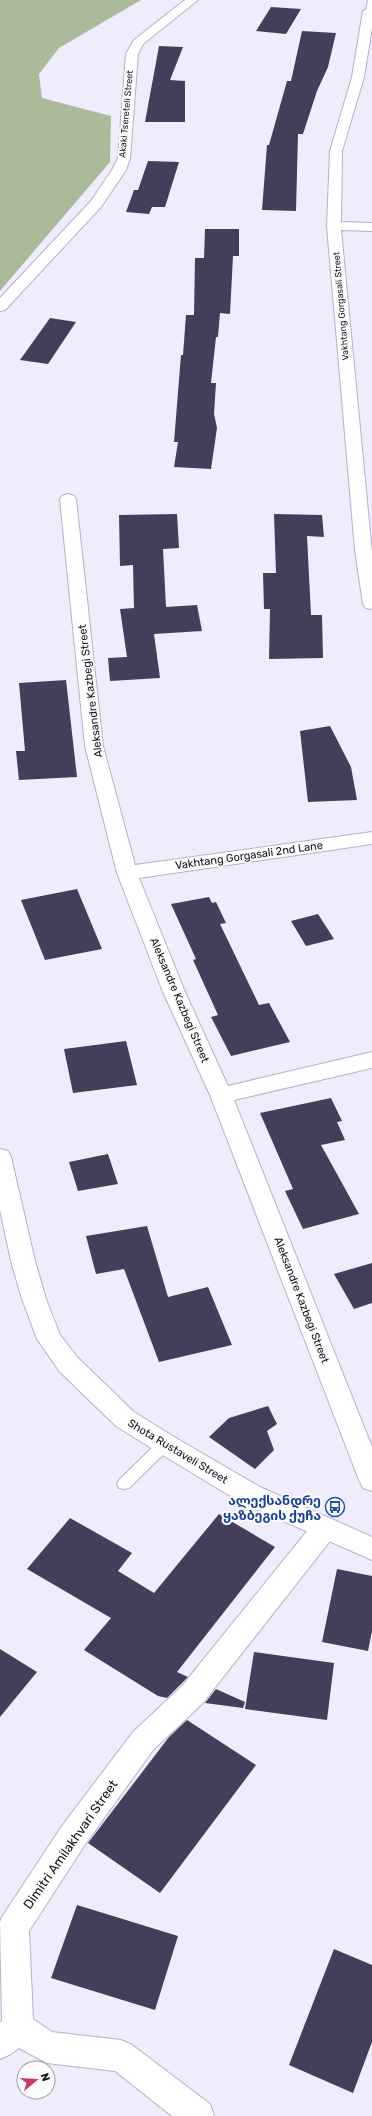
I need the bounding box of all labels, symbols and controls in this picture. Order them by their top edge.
street label: Akaki Tsereteli Street [117,69,135,158]
street label: Vakhtang Gorgasali Street [331,251,351,361]
street label: Aleksandre Kazbegi Street [76,623,105,758]
street label: Vakhtang Gorgasali 2nd Lane [174,839,324,872]
street label: Aleksandre Kazbegi Street [147,936,212,1065]
street label: Aleksandre Kazbegi Street [271,1235,332,1366]
street label: Shota Rustaveli Street [125,1416,231,1487]
place label: ალექსანდრე ყაზბეგის ქუჩა [223,1493,321,1523]
bus stop icon: ალექსანდრე ყაზბეგის ქუჩა [324,1496,346,1518]
street label: Dimitri Amilakhvari Street [20,1777,121,1912]
north arrow [16,2060,56,2100]
text: N [38,2071,52,2083]

